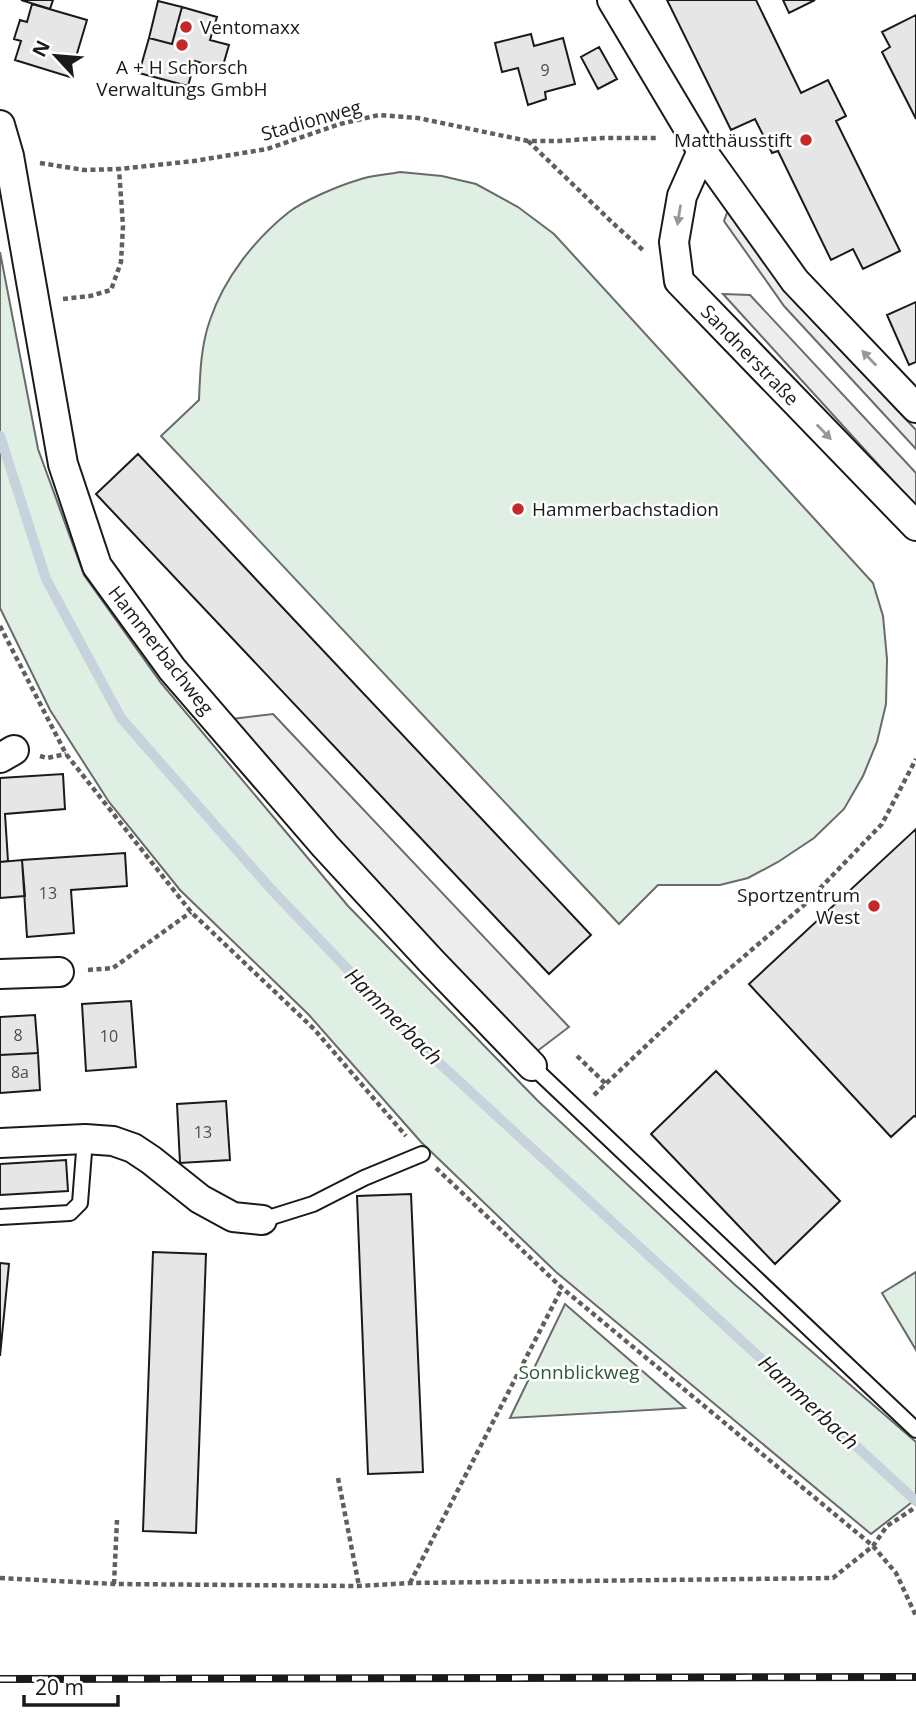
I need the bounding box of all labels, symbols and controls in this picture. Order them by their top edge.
place label: Ventomaxx [200,14,300,40]
marker: Ventomaxx [178,19,194,35]
north arrow [21,21,91,91]
text: N [26,36,56,61]
marker: A + H Schorsch Verwaltungs GmbH [174,37,190,53]
place label: A + H Schorsch Verwaltungs GmbH [96,54,268,102]
house number: 9 [540,59,550,81]
street label: Stadionweg [258,93,364,147]
place label: Matthäusstift [674,127,792,153]
marker: Matthäusstift [798,132,814,148]
one-way arrow [673,204,684,226]
street label: Sandnerstraße [695,299,805,411]
one-way arrow [861,350,878,367]
one-way arrow [816,423,833,440]
place label: Hammerbachstadion [532,496,719,522]
marker: Hammerbachstadion [510,501,526,517]
street label: Hammerbachweg [102,580,220,720]
house number: 13 [39,882,57,904]
place label: Sportzentrum West [737,882,860,930]
marker: Sportzentrum West [866,898,882,914]
water label: Hammerbach [339,961,449,1071]
house number: 8 [13,1024,23,1046]
house number: 10 [100,1025,118,1047]
house number: 8a [11,1061,29,1083]
house number: 13 [194,1121,212,1143]
water label: Hammerbach [753,1348,865,1456]
park label: Sonnblickweg [518,1359,640,1385]
scale bar [24,1664,119,1708]
text: 20 m [35,1673,84,1701]

